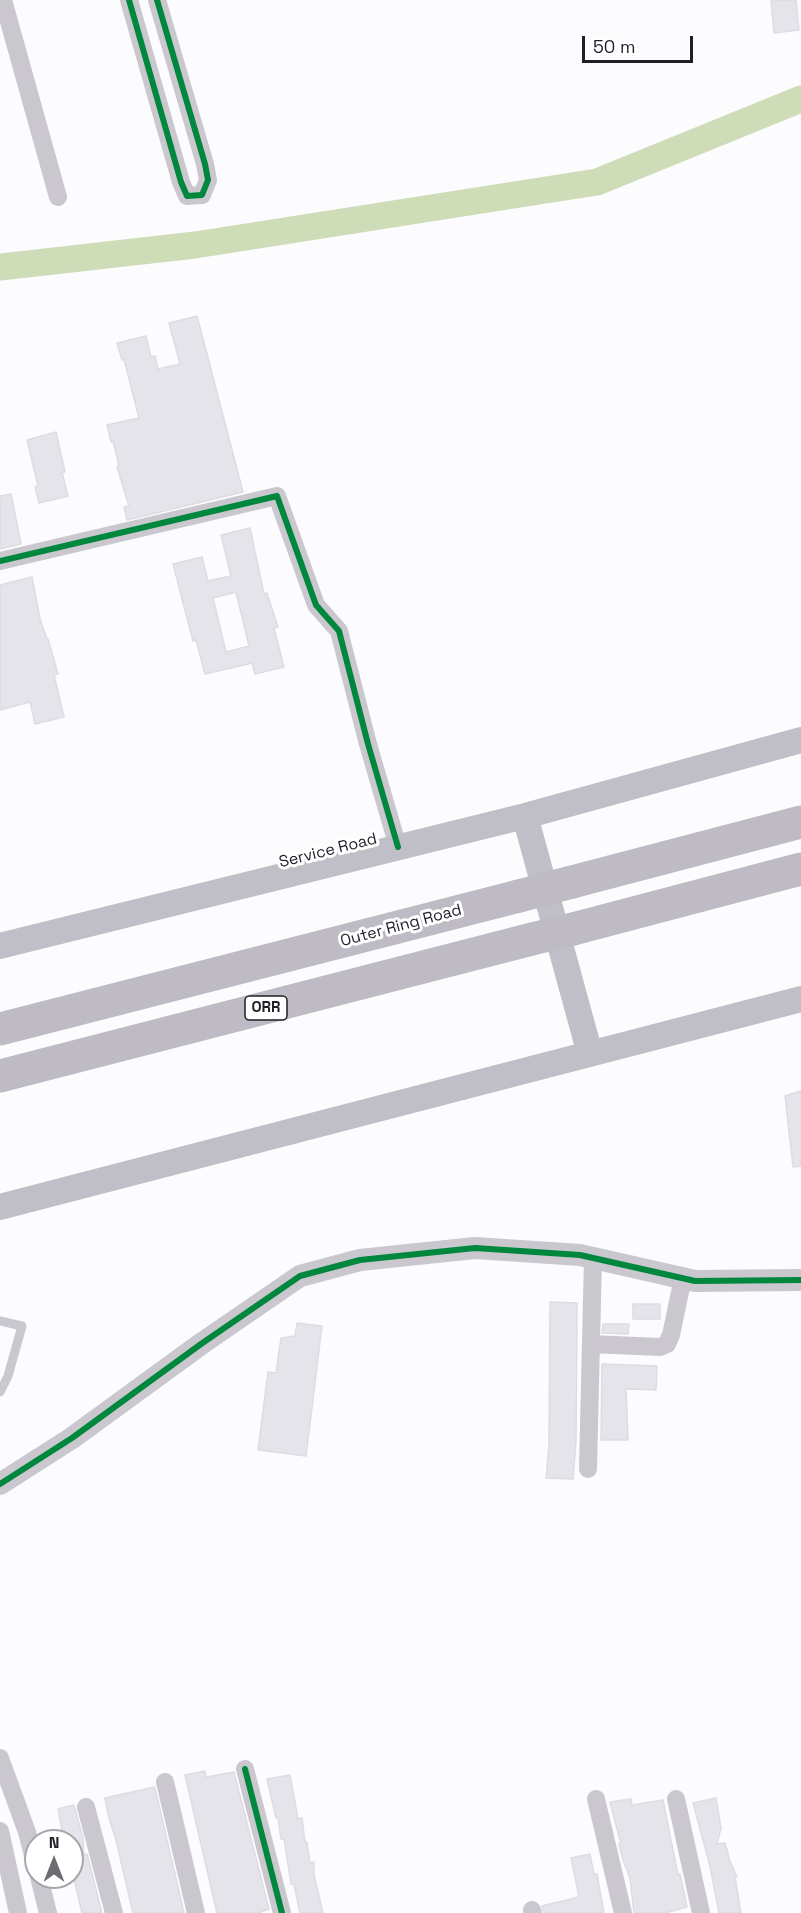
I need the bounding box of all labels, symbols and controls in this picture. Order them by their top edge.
scale bar [585,24,696,62]
text: 50 m [593,35,635,58]
street label: Service Road [277,830,379,872]
street label: Outer Ring Road [338,901,464,951]
road number: ORR [245,996,287,1020]
north arrow [24,1829,84,1889]
text: N [49,1832,59,1853]

